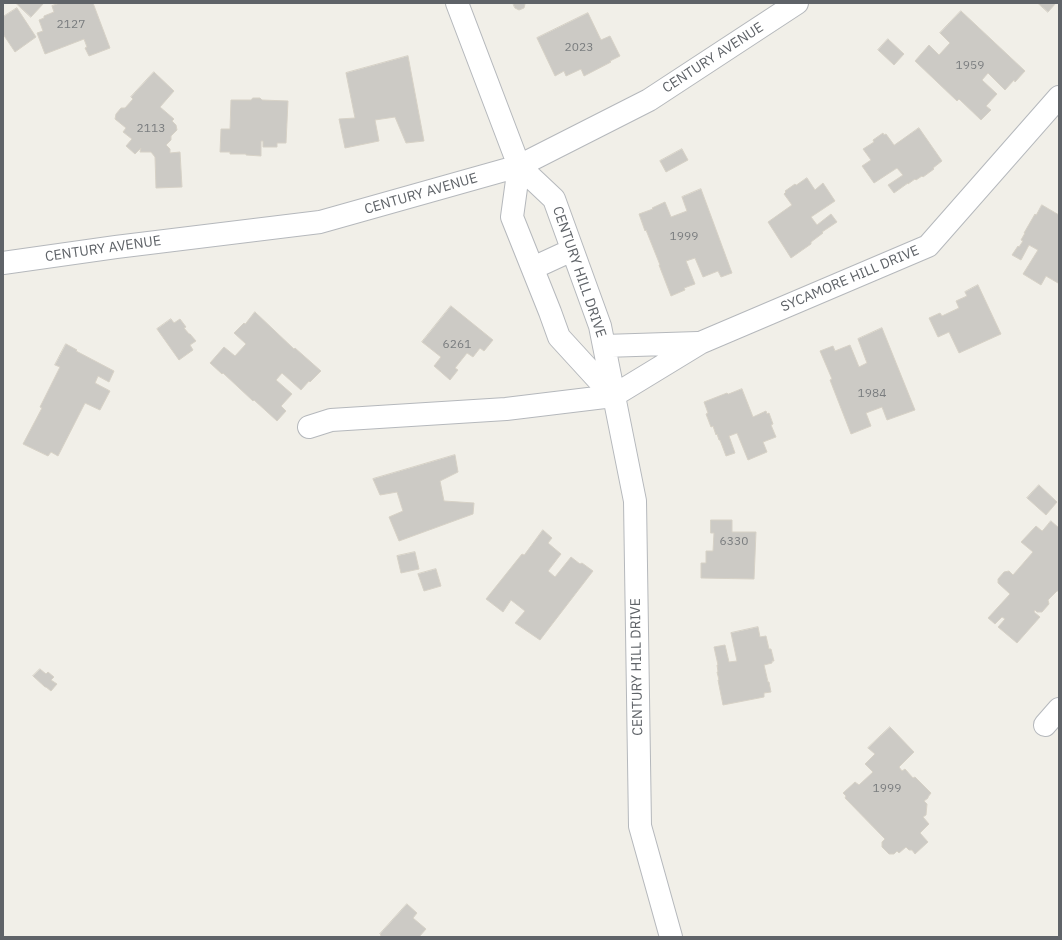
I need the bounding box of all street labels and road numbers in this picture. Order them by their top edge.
street label: CENTURY AVENUE [659,19,767,97]
street label: CENTURY AVENUE [362,170,480,218]
street label: CENTURY HILL DRIVE [549,204,609,340]
street label: CENTURY AVENUE [44,233,162,265]
street label: SYCAMORE HILL DRIVE [778,242,922,316]
street label: CENTURY HILL DRIVE [627,598,647,736]

